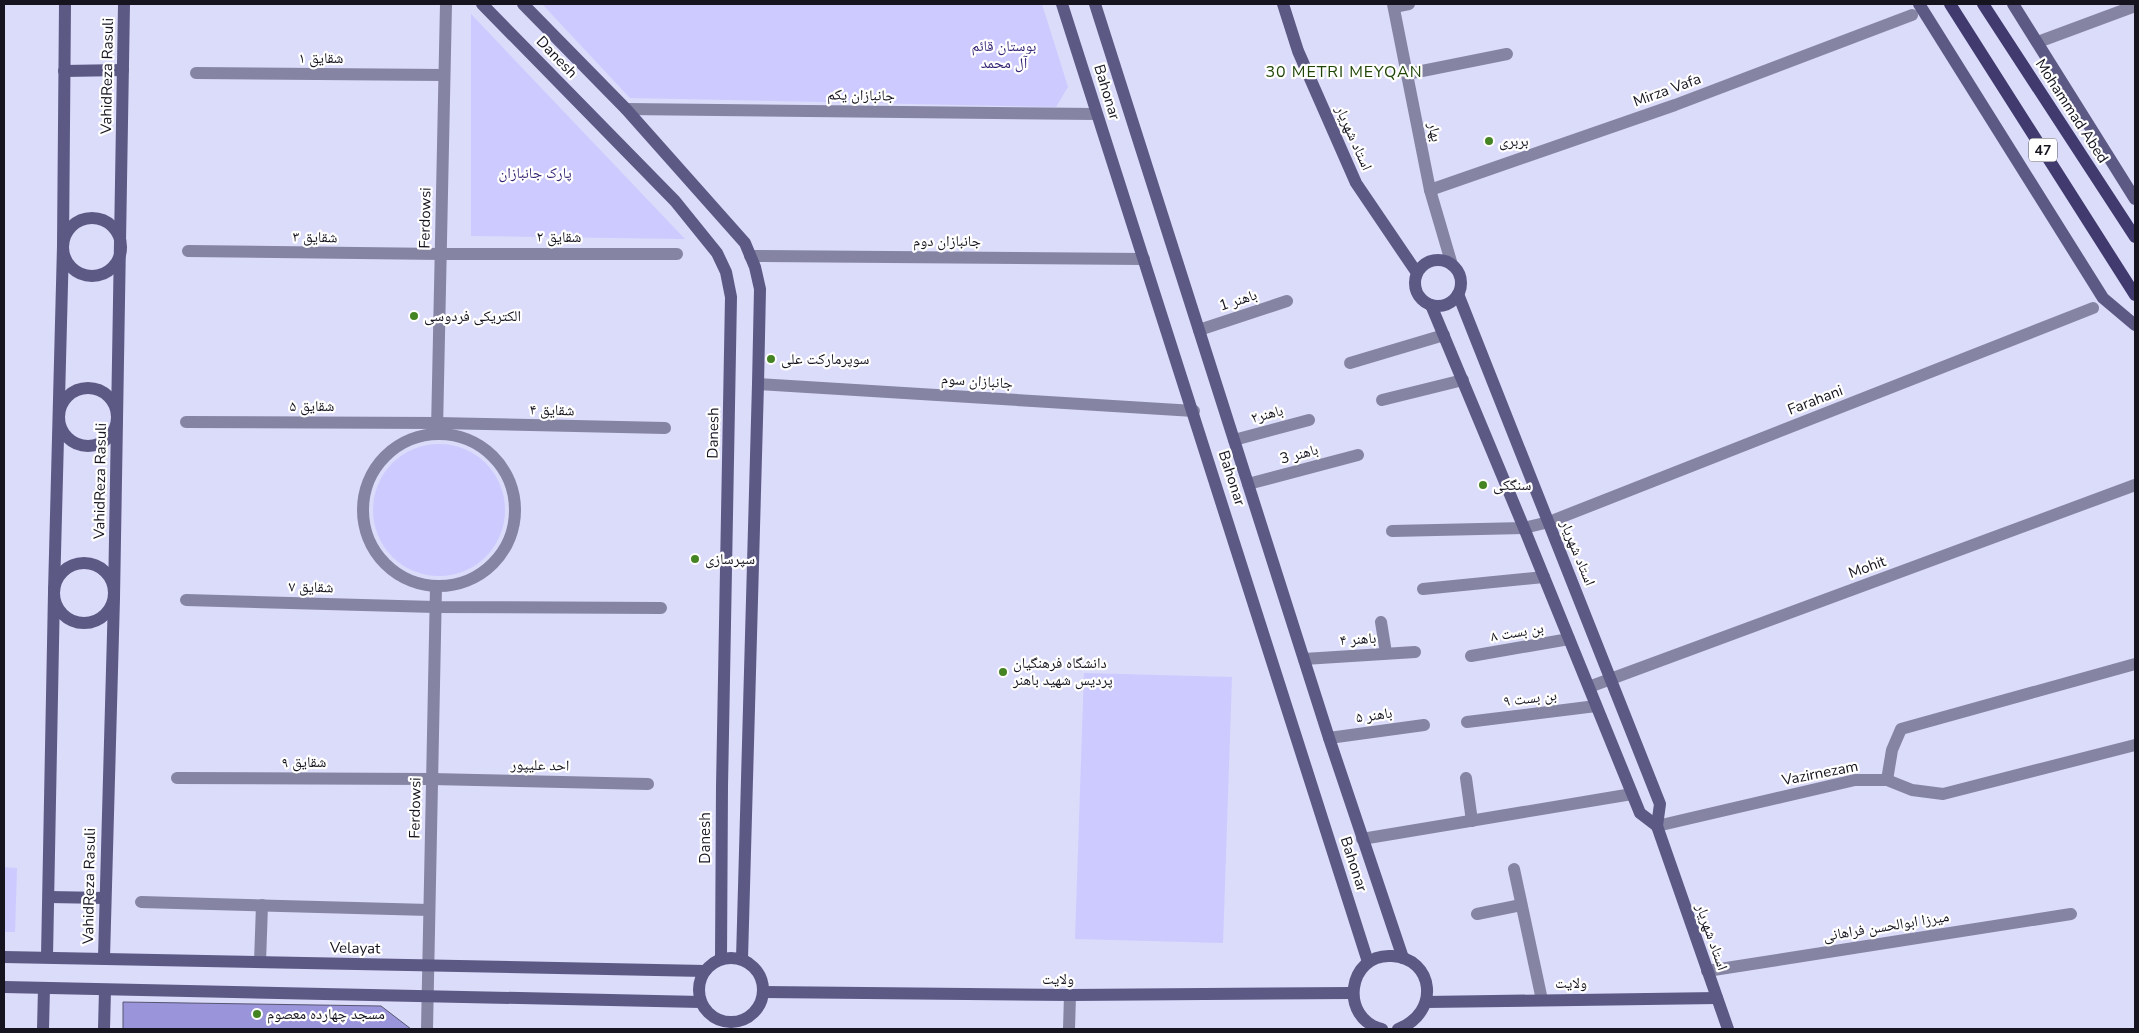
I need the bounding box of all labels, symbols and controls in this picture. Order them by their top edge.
street label: VahidReza Rasuli [96,18,118,135]
street label: Danesh [532,32,582,82]
park label: بوستان قائم آل محمد [972,36,1037,73]
street label: شقایق ۱ [299,48,344,68]
street label: Mohammad Abed [2031,55,2113,167]
district label: 30 METRI MEYQAN [1266,61,1422,83]
street label: Bahonar [1089,62,1125,123]
street label: Mirza Vafa [1630,69,1704,111]
street label: جانبازان یکم [827,84,895,106]
street label: استاد شهریار [1330,101,1377,174]
street label: بهار [1423,120,1447,143]
place label: بربری [1499,131,1529,151]
marker: بربری [1483,135,1495,147]
road number: 47 [2029,138,2057,162]
park label: پارک جانبازان [498,163,572,183]
street label: Ferdowsi [414,187,436,249]
street label: شقایق ۳ [292,227,338,247]
street label: شقایق ۲ [537,227,582,247]
street label: جانبازان دوم [913,231,982,251]
street label: باهنر 1 [1216,284,1260,316]
place label: الکتریکی فردوسی [424,306,521,326]
marker: الکتریکی فردوسی [408,310,420,322]
place label: سوپرمارکت علی [781,349,870,369]
marker: سوپرمارکت علی [765,353,777,365]
street label: جانبازان سوم [940,369,1014,394]
street label: Farahani [1785,380,1845,420]
street label: شقایق ۵ [290,396,335,416]
street label: شقایق ۴ [529,400,575,420]
street label: باهنر۲ [1249,400,1285,428]
street label: Danesh [703,407,723,459]
street label: VahidReza Rasuli [89,423,111,540]
street label: باهنر 3 [1278,439,1320,469]
street label: Bahonar [1214,448,1250,509]
place label: سنگکی [1493,475,1531,495]
marker: سنگکی [1477,479,1489,491]
street label: استاد شهریار [1555,516,1600,589]
place label: سپرسازی [705,549,755,569]
street label: Mohit [1846,551,1889,583]
marker: سپرسازی [689,553,701,565]
street label: شقایق ۷ [288,577,334,597]
street label: بن بست ۸ [1489,617,1545,647]
street label: باهنر ۴ [1339,628,1377,650]
place label: دانشگاه فرهنگیان پردیس شهید باهنر [1012,653,1113,690]
marker: دانشگاه فرهنگیان پردیس شهید باهنر [997,666,1009,678]
street label: بن بست ۹ [1502,685,1558,711]
street label: باهنر ۵ [1354,703,1394,727]
street label: شقایق ۹ [282,752,327,772]
street label: احد علیپور [509,754,570,776]
street label: Vazirnezam [1779,756,1860,790]
street label: Ferdowsi [404,777,426,839]
street label: Danesh [695,812,715,864]
street label: VahidReza Rasuli [78,828,100,945]
street label: Bahonar [1336,834,1372,895]
street label: استاد شهریار [1691,900,1733,973]
street label: میرزا ابوالحسن فراهانی [1822,906,1951,946]
street label: Velayat [329,938,381,958]
street label: ولایت [1042,969,1074,989]
street label: ولایت [1555,973,1587,993]
place label: مسجد چهارده معصوم [267,1004,385,1024]
marker: مسجد چهارده معصوم [251,1008,263,1020]

